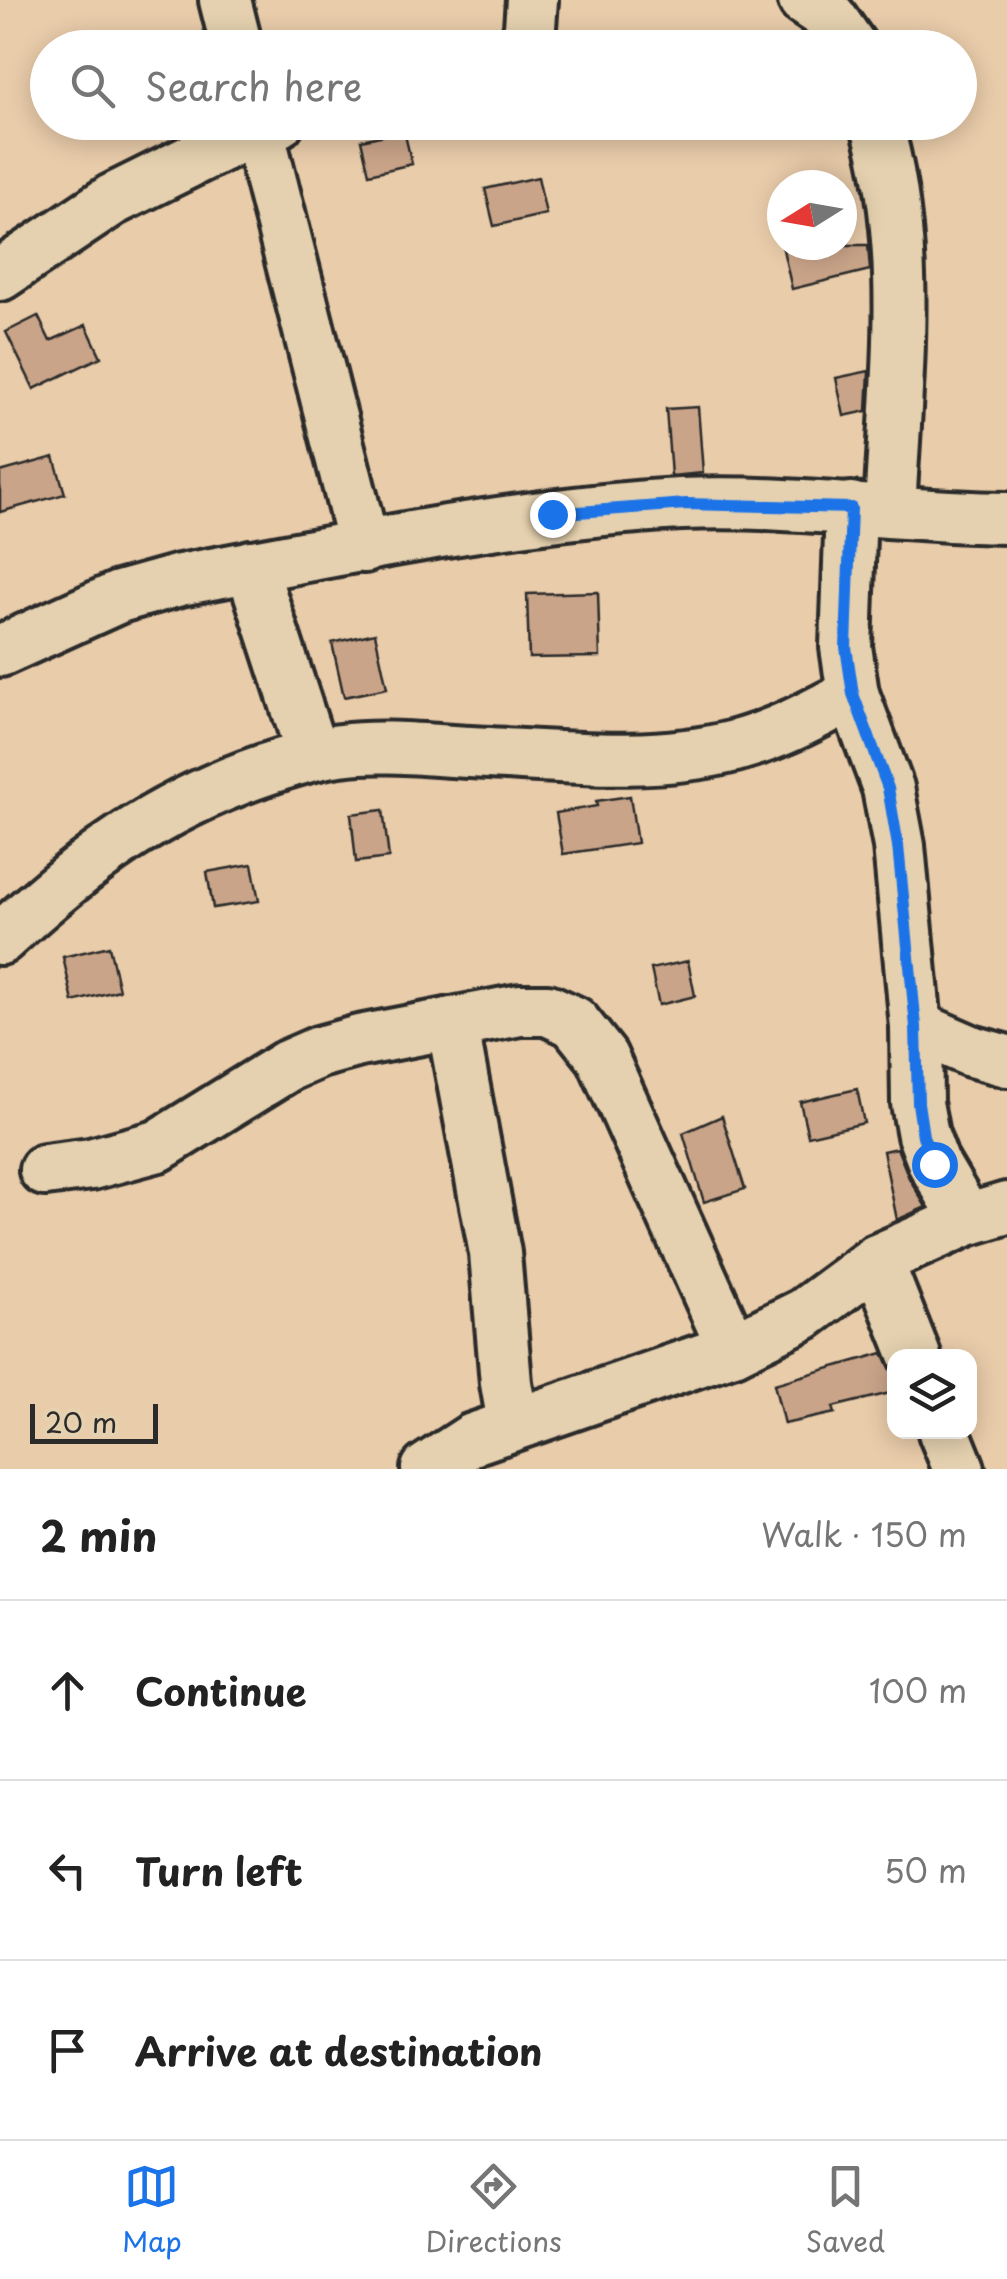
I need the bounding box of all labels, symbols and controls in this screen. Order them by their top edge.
search box [30,30,977,140]
text: Search here [145,57,362,114]
icon: search [65,58,120,113]
north arrow [767,170,857,260]
route end [530,492,576,538]
route start [912,1142,958,1188]
map controls [887,1349,977,1439]
button: layers [887,1349,977,1439]
scale bar [30,1399,158,1444]
text: 20 m [45,1400,117,1443]
text: 2 min [40,1503,157,1566]
text: Walk · 150 m [761,1510,967,1558]
text: Continue [135,1662,306,1719]
icon: ahead [40,1663,95,1718]
text: 100 m [869,1666,967,1714]
text: Turn left [135,1842,303,1899]
icon: left [40,1843,95,1898]
text: 50 m [884,1846,967,1894]
text: Arrive at destination [135,2022,543,2079]
icon: arrive [40,2023,95,2078]
tab: Map [122,2159,182,2262]
tab: Directions [426,2159,562,2262]
tab: Saved [806,2159,885,2262]

